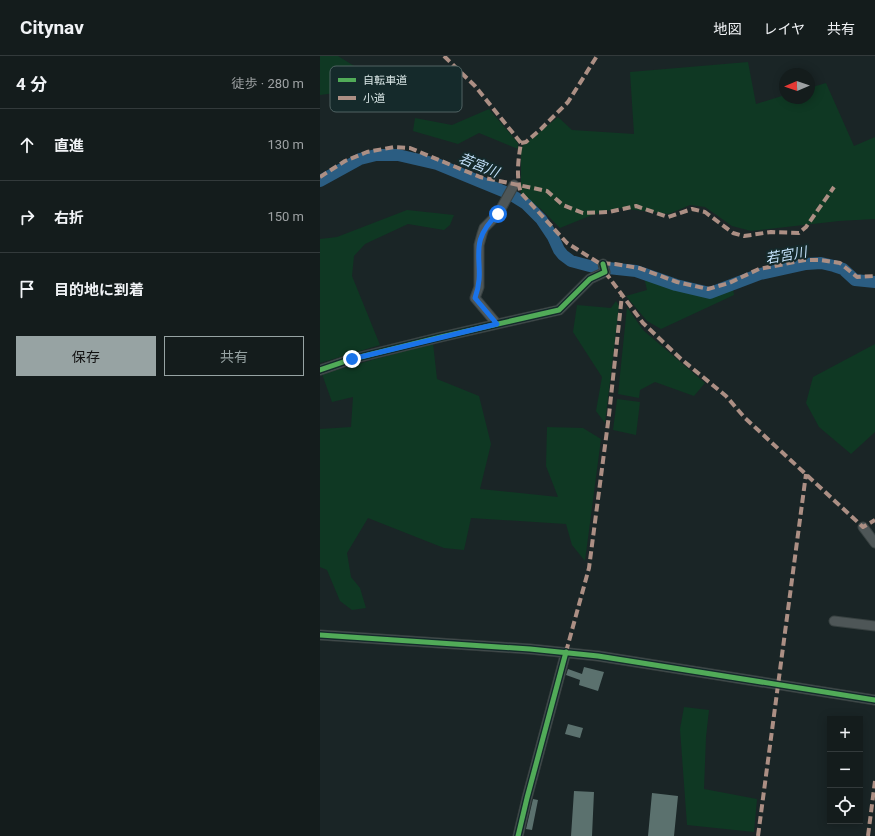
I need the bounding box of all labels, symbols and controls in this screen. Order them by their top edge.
text: Citynav [20,16,84,39]
text: 地図 [713,21,741,37]
text: レイヤ [763,21,805,37]
text: 共有 [827,21,855,37]
legend [330,66,462,112]
north arrow [779,68,815,104]
text: 4 分 [16,74,47,94]
text: 自転車道 [363,74,407,87]
text: 徒歩 · 280 m [232,76,304,91]
text: 小道 [363,92,385,105]
icon: ahead [16,134,38,156]
text: 直進 [54,137,84,155]
text: 130 m [267,137,304,152]
water label: 若宮川 [457,150,503,181]
route start [489,205,507,223]
icon: right [16,206,38,228]
text: 右折 [54,209,84,227]
text: 150 m [267,209,304,224]
water label: 若宮川 [764,243,810,267]
icon: arrive [16,278,38,300]
text: 目的地に到着 [54,281,144,299]
button: 保存 [16,336,156,376]
button: 共有 [164,336,304,376]
route end [343,350,361,368]
map controls [827,716,863,824]
button: + [827,716,863,752]
button: − [827,752,863,788]
button: locate [827,788,863,824]

